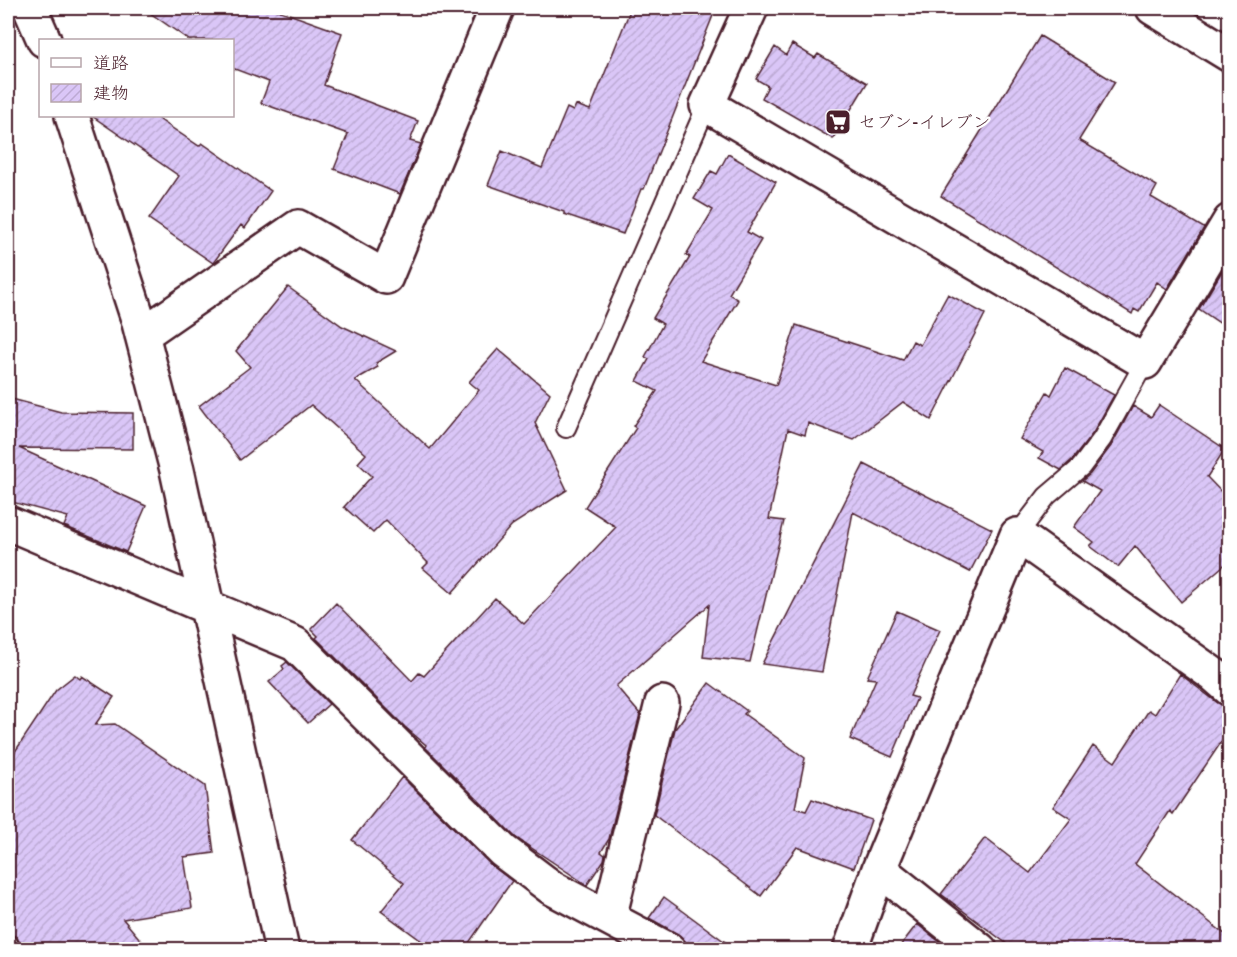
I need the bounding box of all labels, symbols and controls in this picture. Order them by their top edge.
legend [39,39,234,117]
text: 道路 [93,53,129,74]
text: 建物 [93,83,129,104]
supermarket icon: セブン-イレブン [823,107,853,137]
place label: セブン-イレブン [858,112,991,133]

